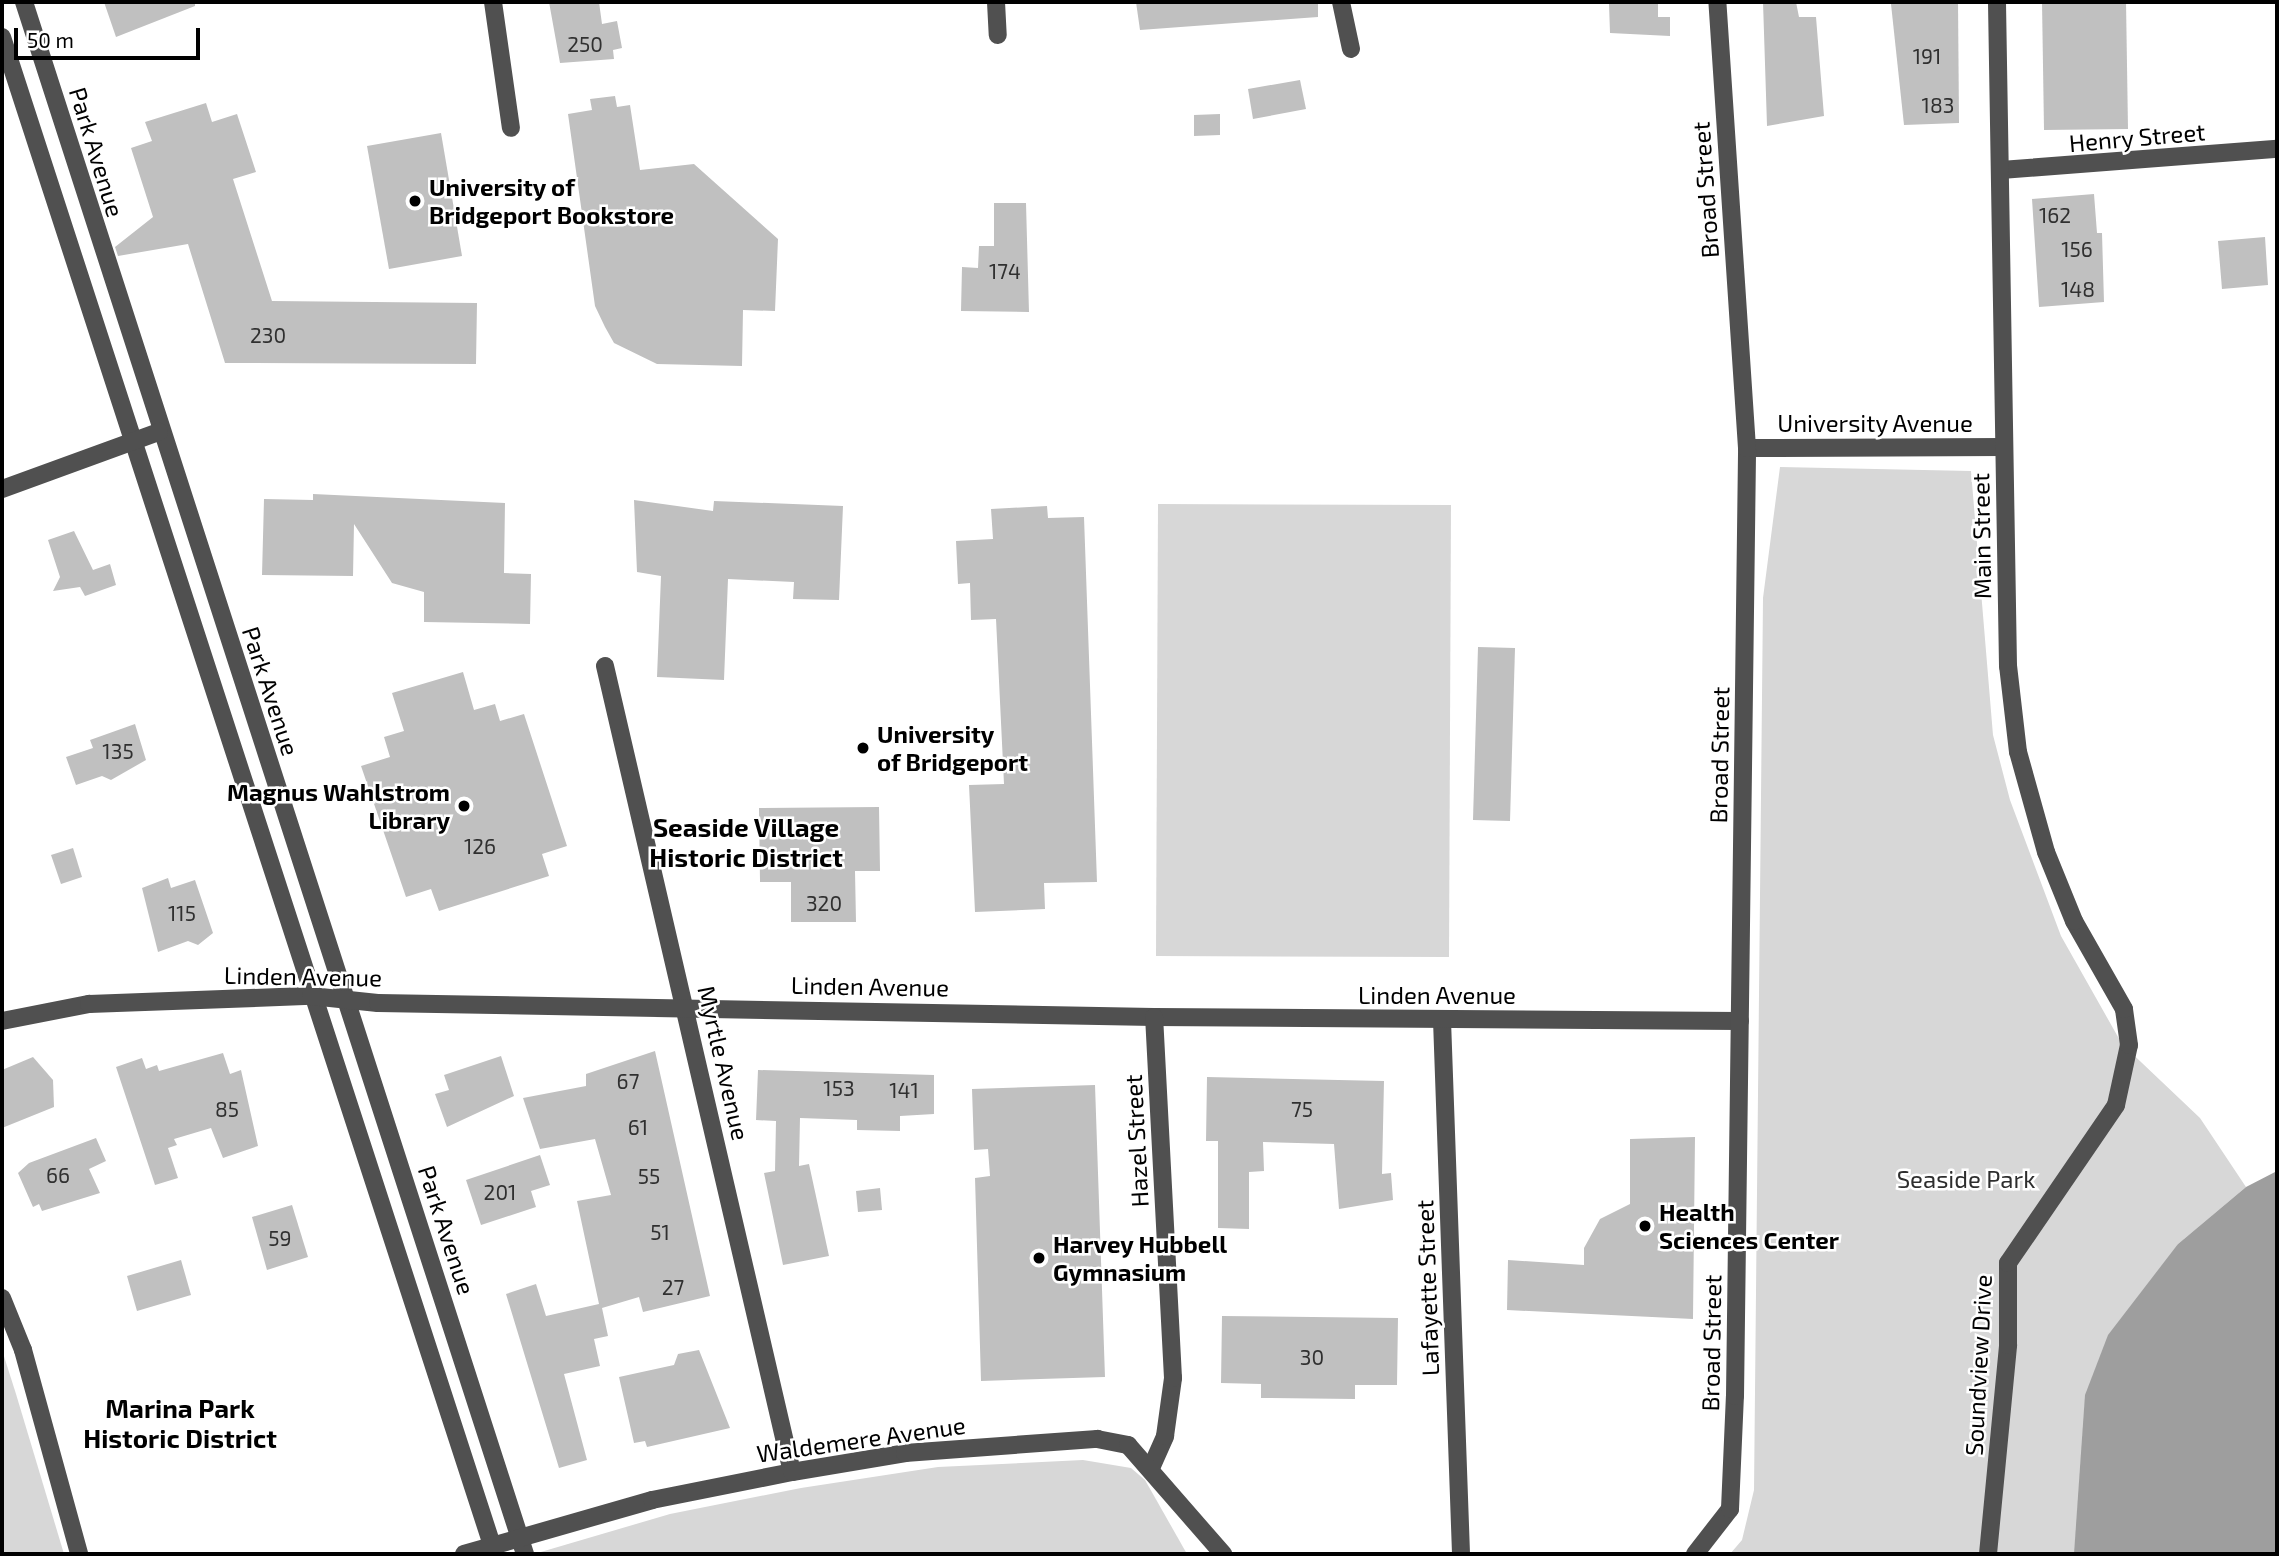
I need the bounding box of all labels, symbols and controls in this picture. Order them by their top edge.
scale bar [18,14,203,58]
text: 50 m [27,27,74,52]
house number: 250 [567,31,603,57]
house number: 191 [1913,43,1941,69]
street label: Park Avenue [64,83,130,221]
house number: 183 [1922,92,1954,118]
street label: Henry Street [2067,117,2207,157]
street label: Broad Street [1686,121,1724,259]
place label: University of Bridgeport Bookstore [429,173,674,229]
marker: University of Bridgeport Bookstore [407,193,423,209]
house number: 162 [2039,202,2071,228]
house number: 156 [2061,236,2093,262]
house number: 174 [989,258,1021,284]
house number: 148 [2061,276,2095,302]
house number: 230 [250,322,286,348]
street label: University Avenue [1777,409,1973,437]
street label: Main Street [1966,473,1996,599]
street label: Park Avenue [236,622,306,760]
street label: Broad Street [1703,686,1735,824]
place label: University of Bridgeport [877,720,1029,776]
house number: 135 [102,738,134,764]
marker: University of Bridgeport [855,740,871,756]
place label: Magnus Wahlstrom Library [227,778,450,834]
marker: Magnus Wahlstrom Library [456,798,472,814]
district label: Seaside Village Historic District [649,811,843,872]
house number: 126 [464,833,496,859]
house number: 320 [806,890,842,916]
house number: 115 [168,900,196,926]
street label: Linden Avenue [223,960,383,992]
street label: Linden Avenue [790,970,950,1002]
street label: Linden Avenue [1358,981,1516,1009]
street label: Myrtle Avenue [692,983,756,1143]
house number: 67 [617,1068,639,1094]
street label: Hazel Street [1118,1074,1154,1208]
house number: 153 [823,1075,855,1101]
house number: 141 [889,1077,919,1103]
house number: 85 [215,1096,239,1122]
house number: 75 [1291,1096,1313,1122]
house number: 61 [628,1114,648,1140]
street label: Park Avenue [412,1161,482,1299]
house number: 66 [46,1162,70,1188]
house number: 55 [638,1163,660,1189]
park label: Seaside Park [1897,1165,2035,1193]
house number: 201 [484,1179,516,1205]
place label: Health Sciences Center [1659,1198,1839,1254]
street label: Lafayette Street [1410,1199,1444,1377]
marker: Health Sciences Center [1637,1218,1653,1234]
house number: 51 [650,1219,670,1245]
house number: 59 [268,1225,292,1251]
place label: Harvey Hubbell Gymnasium [1053,1230,1228,1286]
marker: Harvey Hubbell Gymnasium [1031,1250,1047,1266]
street label: Soundview Drive [1959,1273,1997,1457]
house number: 27 [662,1274,684,1300]
street label: Broad Street [1695,1274,1727,1412]
house number: 30 [1300,1344,1324,1370]
district label: Marina Park Historic District [83,1392,277,1454]
street label: Waldemere Avenue [754,1410,968,1468]

